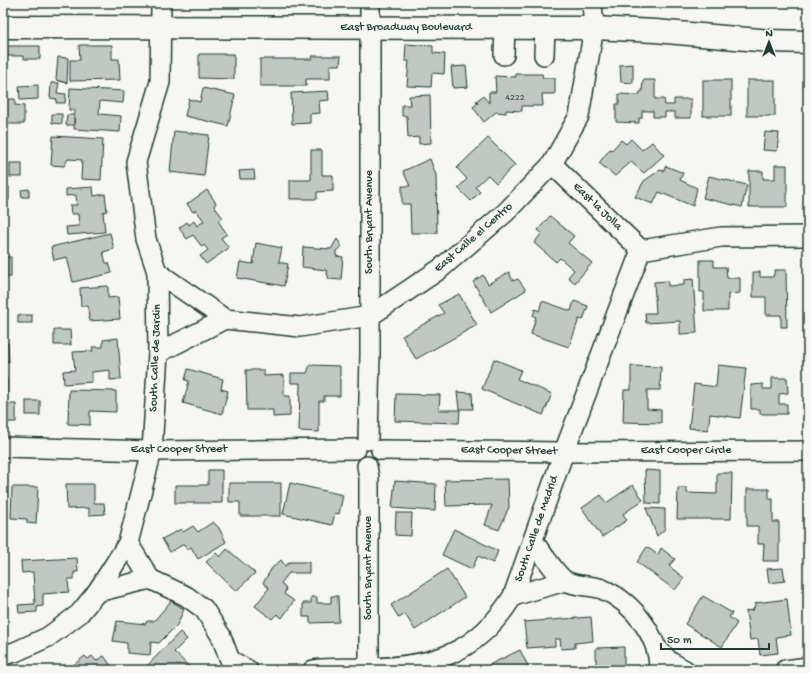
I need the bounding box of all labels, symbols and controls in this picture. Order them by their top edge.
street label: East Broadway Boulevard [340,21,473,35]
north arrow [749,22,789,62]
text: N [765,28,773,40]
house number: 4222 [505,92,525,104]
street label: South Bryant Avenue [363,169,377,274]
street label: East la Jolla [569,180,625,234]
street label: East Calle el Centro [432,200,516,276]
street label: South Calle de Jardin [147,304,165,412]
street label: East Cooper Street [131,443,228,457]
street label: East Cooper Street [461,443,558,459]
street label: East Cooper Circle [641,444,732,458]
street label: South Calle de Madrid [512,473,562,584]
street label: South Bryant Avenue [362,515,376,620]
scale bar [661,625,769,651]
text: 50 m [667,634,692,648]

